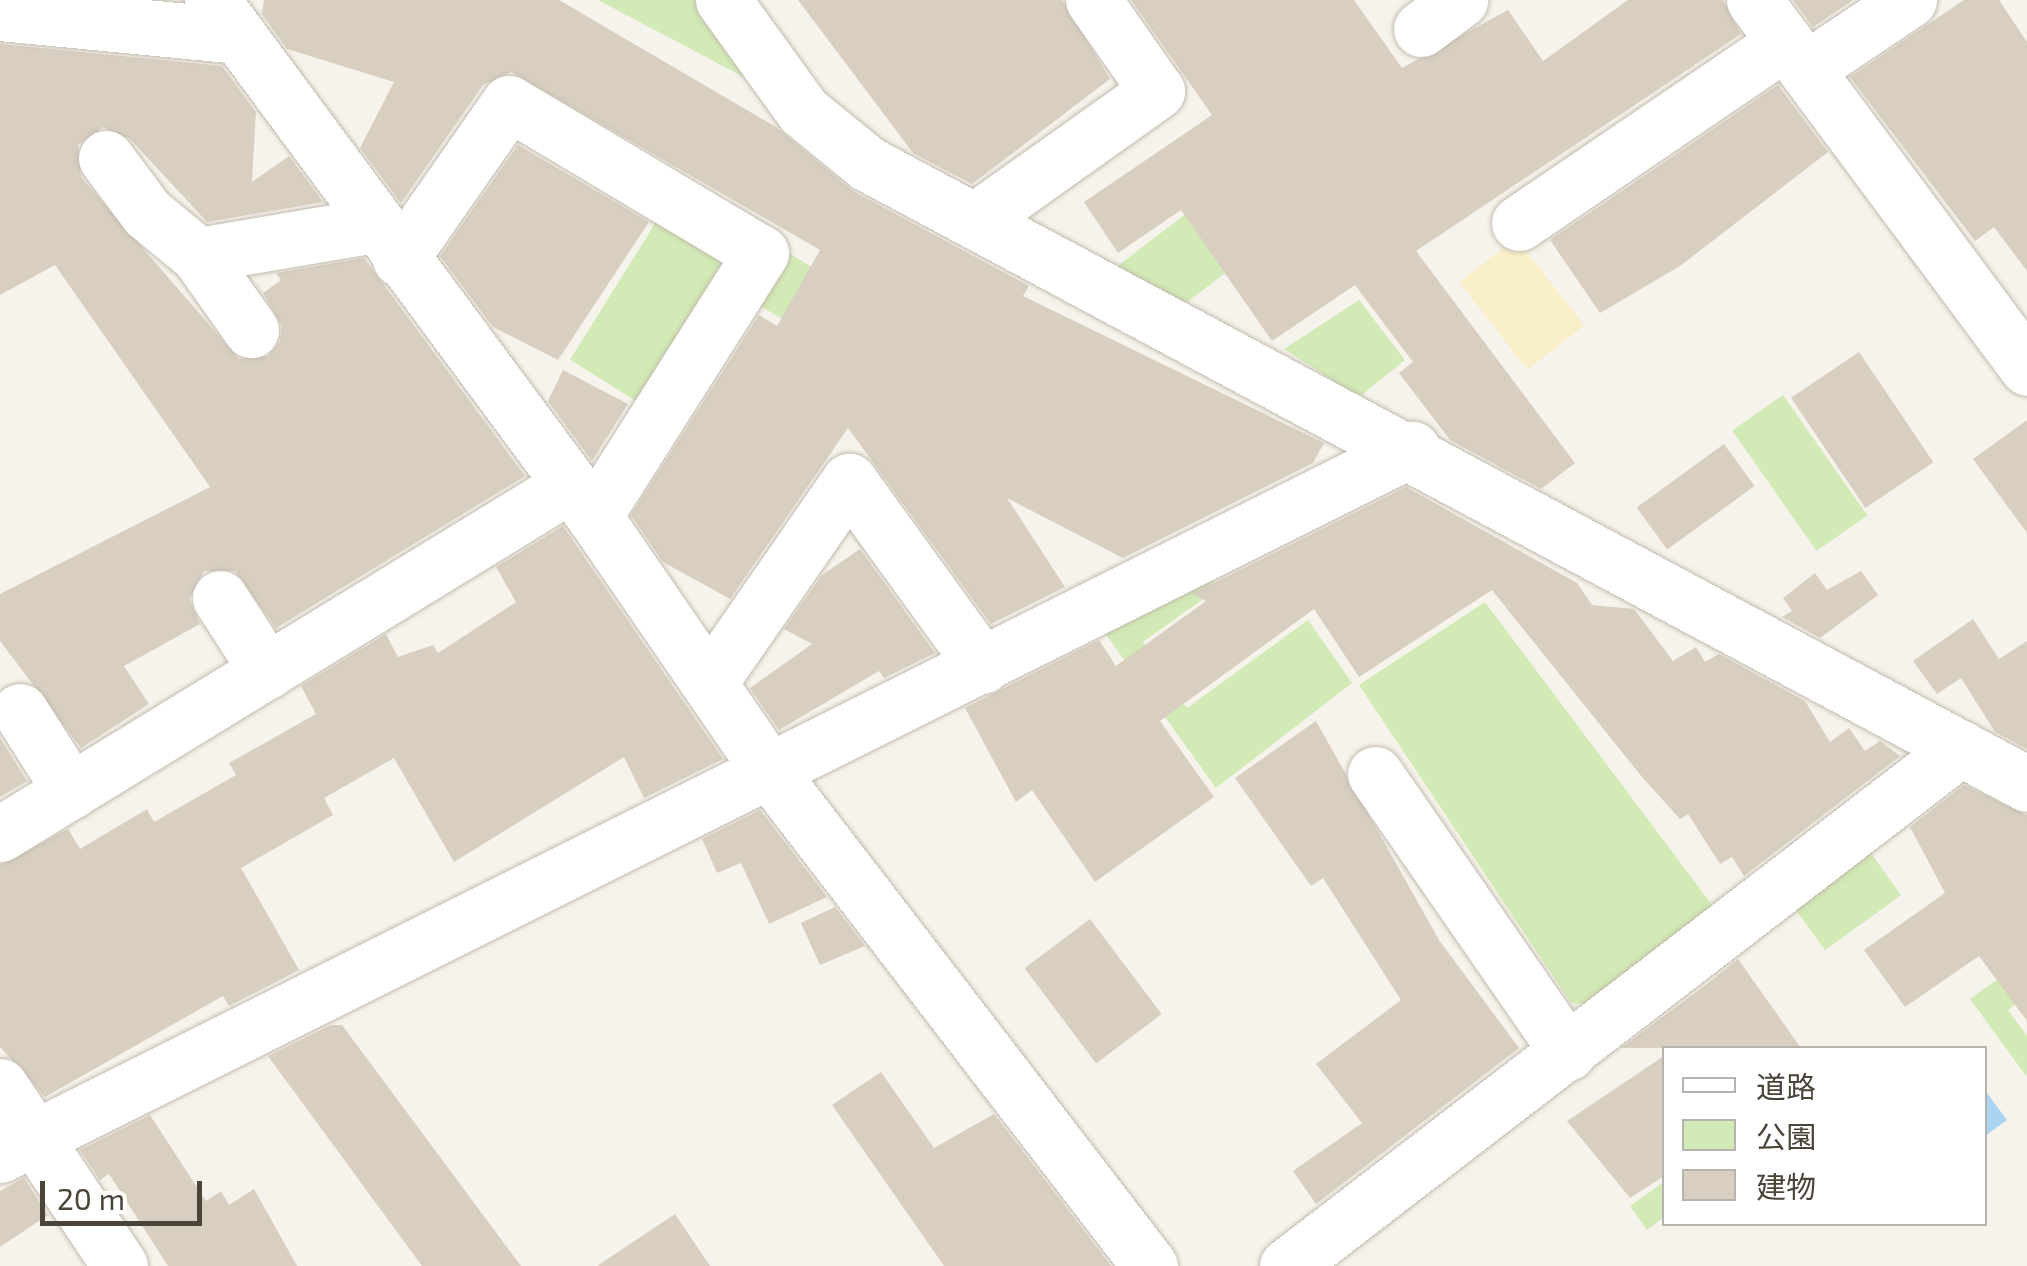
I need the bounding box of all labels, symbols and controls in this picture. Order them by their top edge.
legend [1662,1046,1987,1226]
text: 道路 [1756,1068,1816,1104]
text: 公園 [1756,1118,1816,1154]
scale bar [45,1161,208,1223]
text: 建物 [1756,1168,1816,1204]
text: 20 m [57,1180,125,1216]

